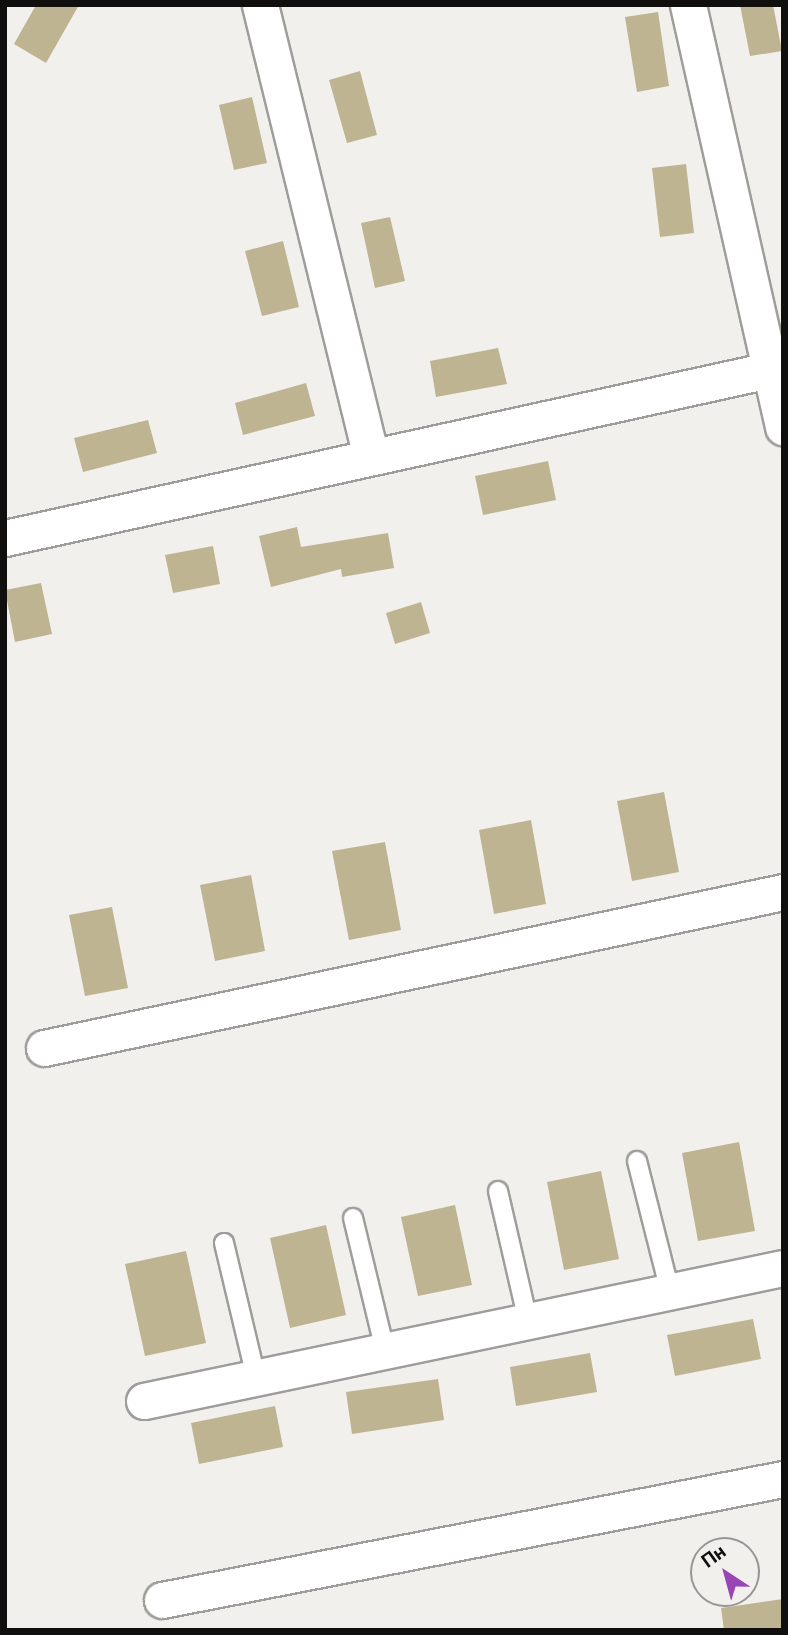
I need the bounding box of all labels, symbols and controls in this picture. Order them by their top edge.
north arrow [690,1537,760,1607]
text: Пн [697,1540,730,1573]

